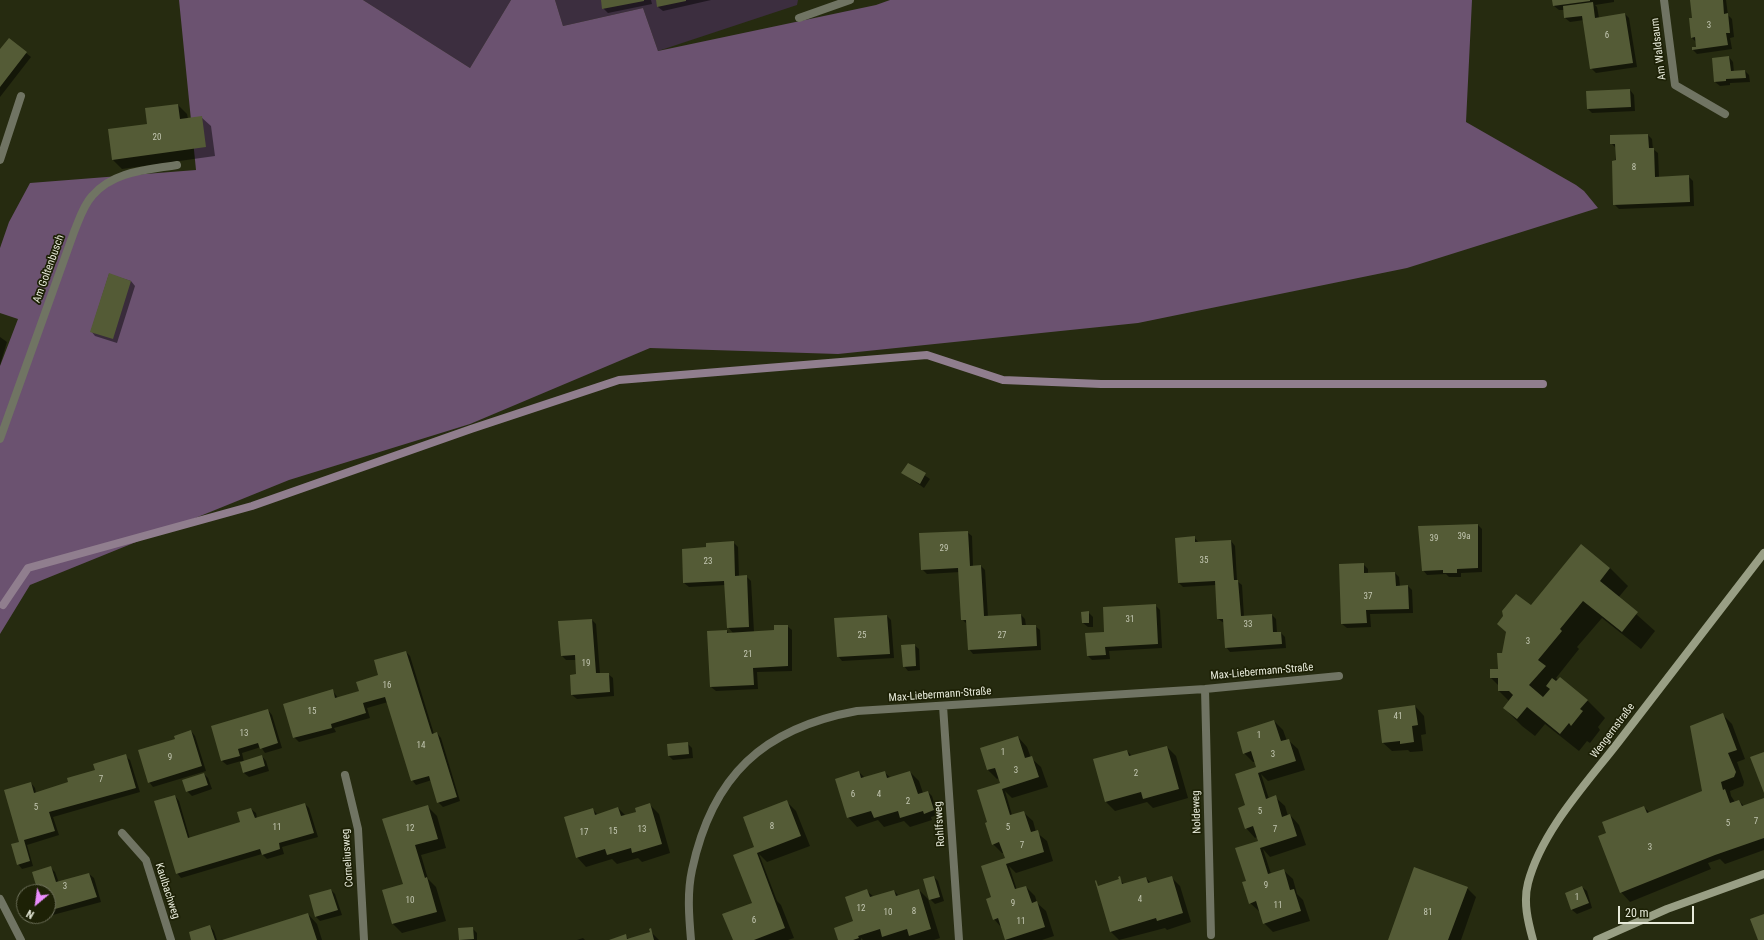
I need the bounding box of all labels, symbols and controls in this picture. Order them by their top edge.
street label: Am Waldsaum [1649,17,1669,81]
house number: 3 [1707,21,1711,31]
house number: 6 [1605,31,1609,41]
house number: 20 [153,133,161,143]
house number: 8 [1632,163,1636,173]
street label: Am Goltenbusch [31,233,67,305]
house number: 39a [1457,532,1471,542]
house number: 39 [1430,534,1438,544]
house number: 29 [940,544,948,554]
house number: 35 [1200,556,1208,566]
house number: 23 [704,557,712,567]
house number: 37 [1364,592,1372,602]
house number: 31 [1126,615,1134,625]
house number: 33 [1244,620,1252,630]
house number: 25 [858,631,866,641]
house number: 27 [998,631,1006,641]
house number: 3 [1526,637,1530,647]
house number: 21 [744,650,752,660]
house number: 19 [582,659,590,669]
street label: Max-Liebermann-Straße [1210,661,1314,683]
house number: 16 [383,681,391,691]
street label: Max-Liebermann-Straße [888,685,992,705]
street label: Wengernstraße [1588,701,1638,761]
house number: 15 [308,707,316,717]
house number: 41 [1394,712,1402,722]
house number: 13 [240,729,248,739]
house number: 1 [1257,731,1261,741]
house number: 14 [417,741,425,751]
house number: 1 [1001,748,1005,758]
house number: 3 [1271,750,1275,760]
house number: 9 [168,753,172,763]
house number: 3 [1014,766,1018,776]
house number: 2 [1134,769,1138,779]
house number: 7 [99,775,103,785]
house number: 6 [851,790,855,800]
house number: 4 [877,790,881,800]
street label: Noldeweg [1190,790,1204,834]
house number: 2 [906,797,910,807]
street label: Rohlfsweg [932,801,948,847]
house number: 5 [34,803,38,813]
house number: 5 [1258,807,1262,817]
house number: 7 [1754,817,1758,827]
house number: 5 [1726,819,1730,829]
house number: 8 [770,822,774,832]
house number: 11 [273,823,281,833]
house number: 5 [1006,823,1010,833]
house number: 12 [406,824,414,834]
house number: 13 [638,825,646,835]
house number: 7 [1273,825,1277,835]
house number: 15 [609,827,617,837]
street label: Corneliusweg [339,828,357,888]
house number: 17 [580,828,588,838]
house number: 7 [1020,841,1024,851]
house number: 3 [1648,843,1652,853]
street label: Kaulbachweg [152,861,182,921]
house number: 9 [1264,881,1268,891]
house number: 3 [63,882,67,892]
north arrow [16,884,56,924]
house number: 1 [1575,893,1579,903]
house number: 4 [1138,895,1142,905]
house number: 10 [406,896,414,906]
scale bar [1620,898,1696,924]
house number: 9 [1011,899,1015,909]
house number: 11 [1274,901,1282,911]
house number: 12 [857,904,865,914]
text: 20 m [1625,906,1649,920]
text: N [24,907,37,921]
house number: 8 [912,907,916,917]
house number: 10 [884,908,892,918]
house number: 81 [1424,908,1432,918]
house number: 6 [752,916,756,926]
house number: 11 [1017,917,1025,927]

